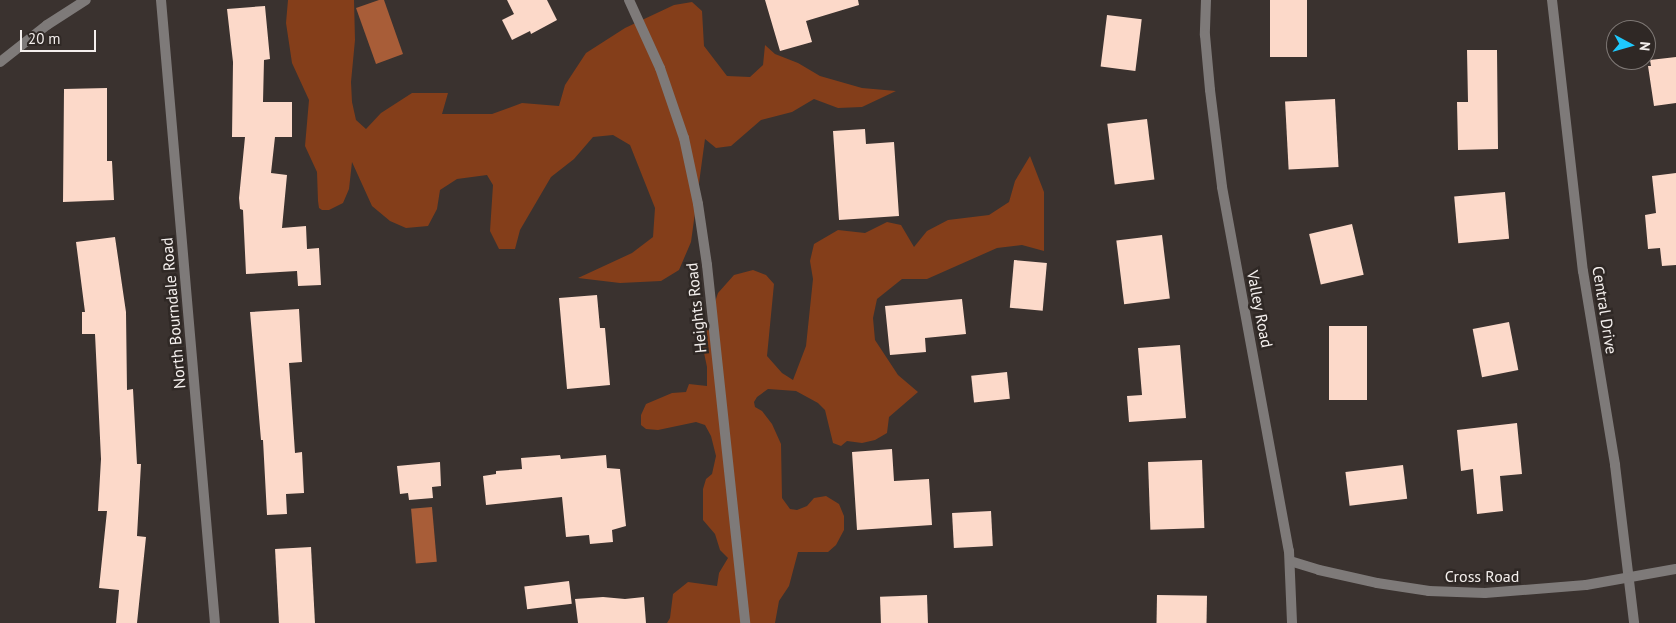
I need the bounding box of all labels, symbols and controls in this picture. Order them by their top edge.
scale bar [22,20,99,52]
north arrow [1606,20,1656,70]
text: 20 m [28,29,61,48]
text: N [1635,41,1654,52]
street label: North Bourndale Road [157,236,189,390]
street label: Heights Road [682,262,710,354]
street label: Central Drive [1589,265,1621,355]
street label: Valley Road [1243,268,1277,350]
street label: Cross Road [1445,566,1519,586]

